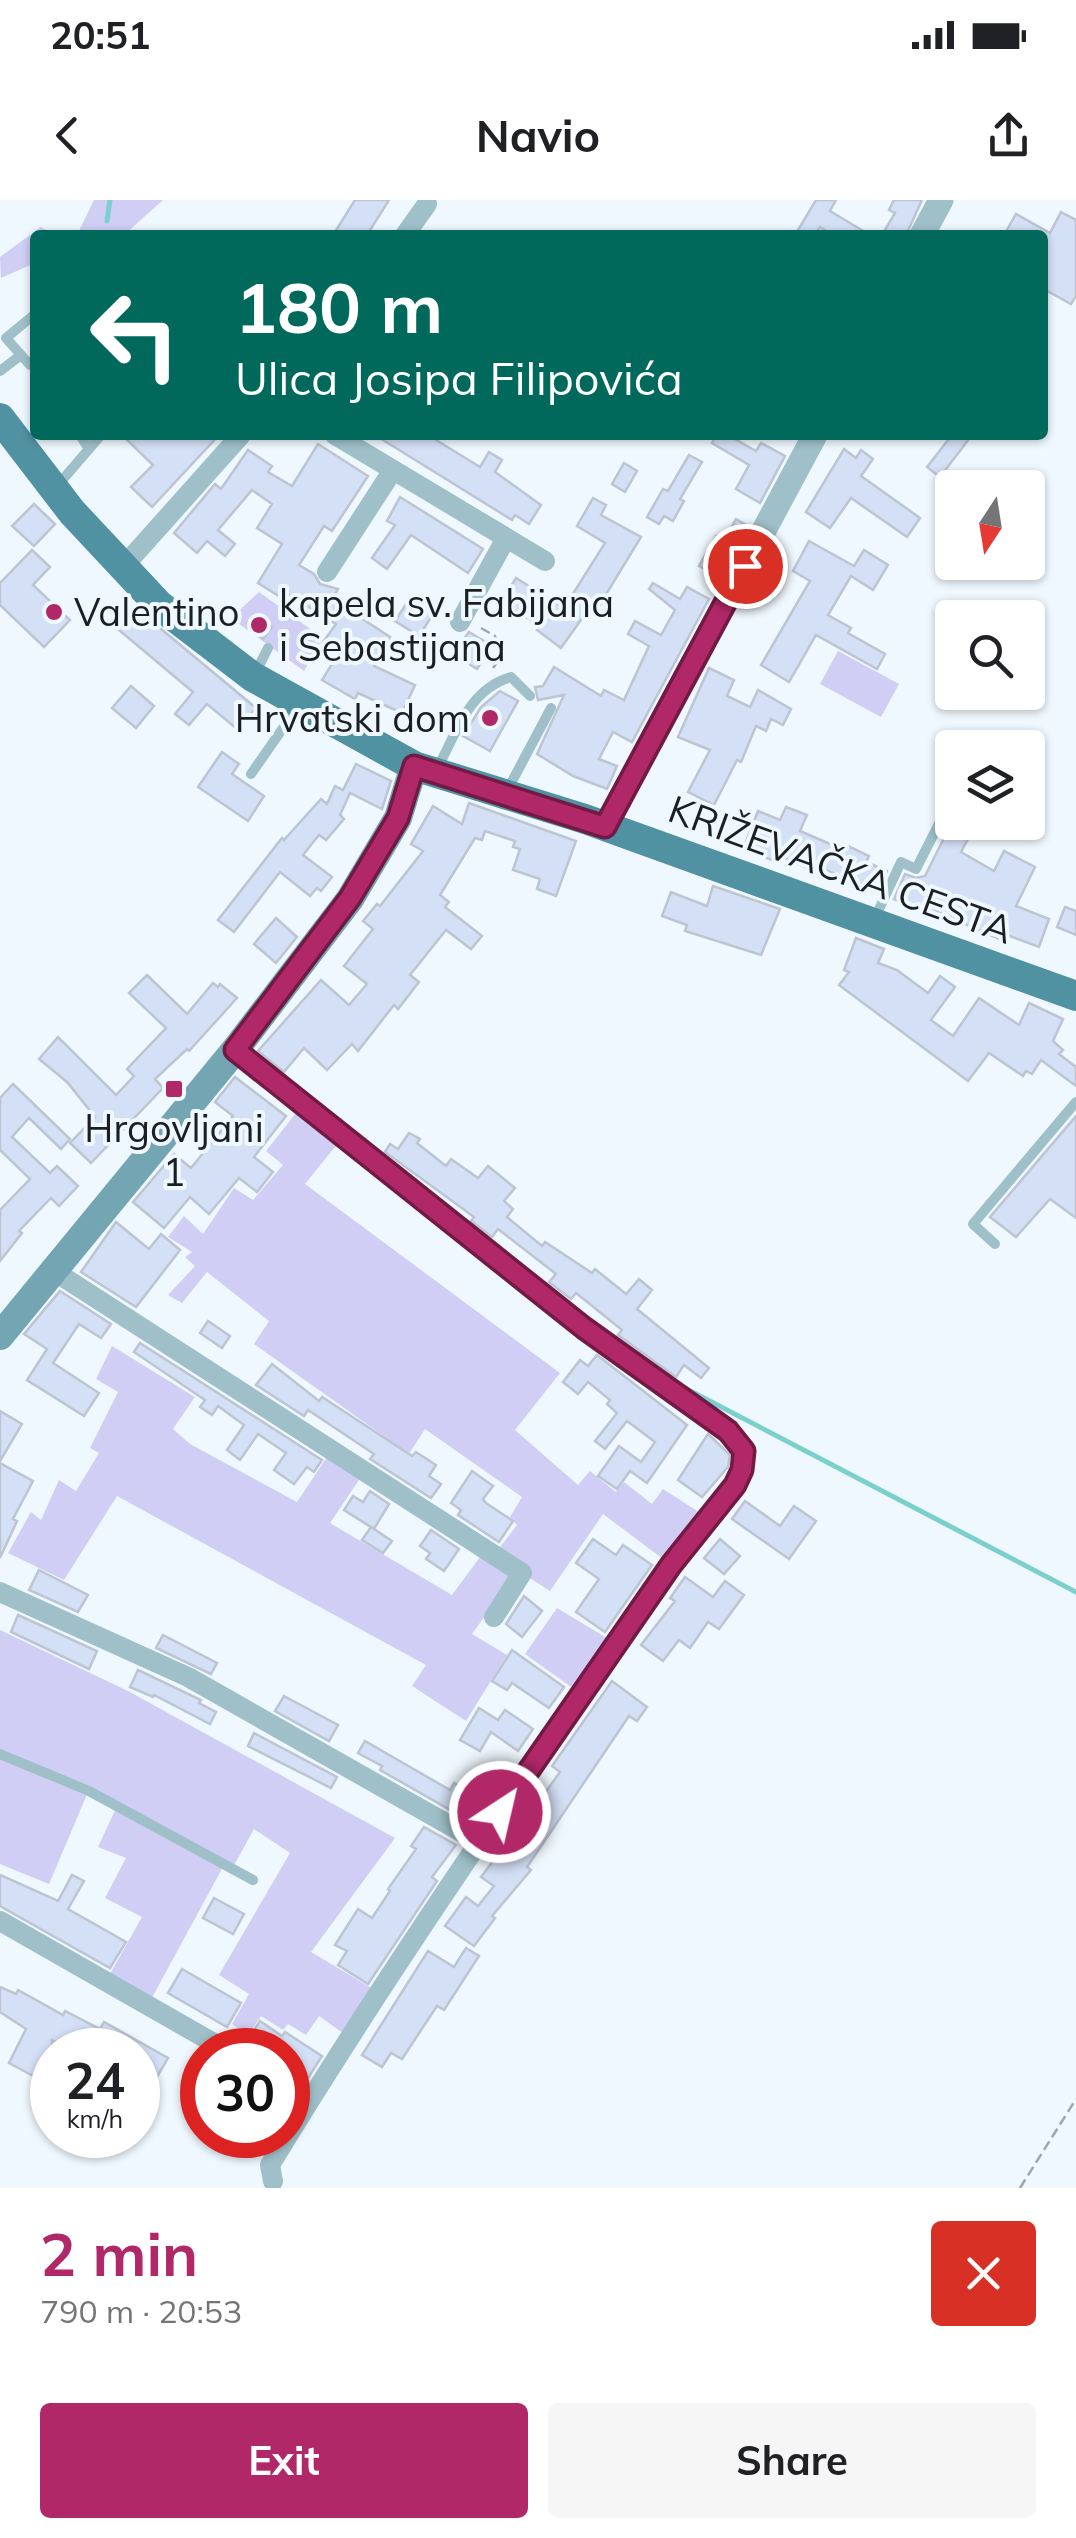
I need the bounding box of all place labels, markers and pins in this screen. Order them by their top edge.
pin [703,524,788,609]
place label: kapela sv. Fabijana i Sebastijana [279,579,614,671]
place label: Valentino [74,588,239,636]
marker: Valentino [43,601,65,623]
marker: kapela sv. Fabijana i Sebastijana [248,614,270,636]
place label: Hrvatski dom [235,694,470,742]
marker: Hrvatski dom [479,707,501,729]
marker: Hrgovljani 1 [163,1078,185,1100]
place label: Hrgovljani 1 [84,1104,264,1196]

